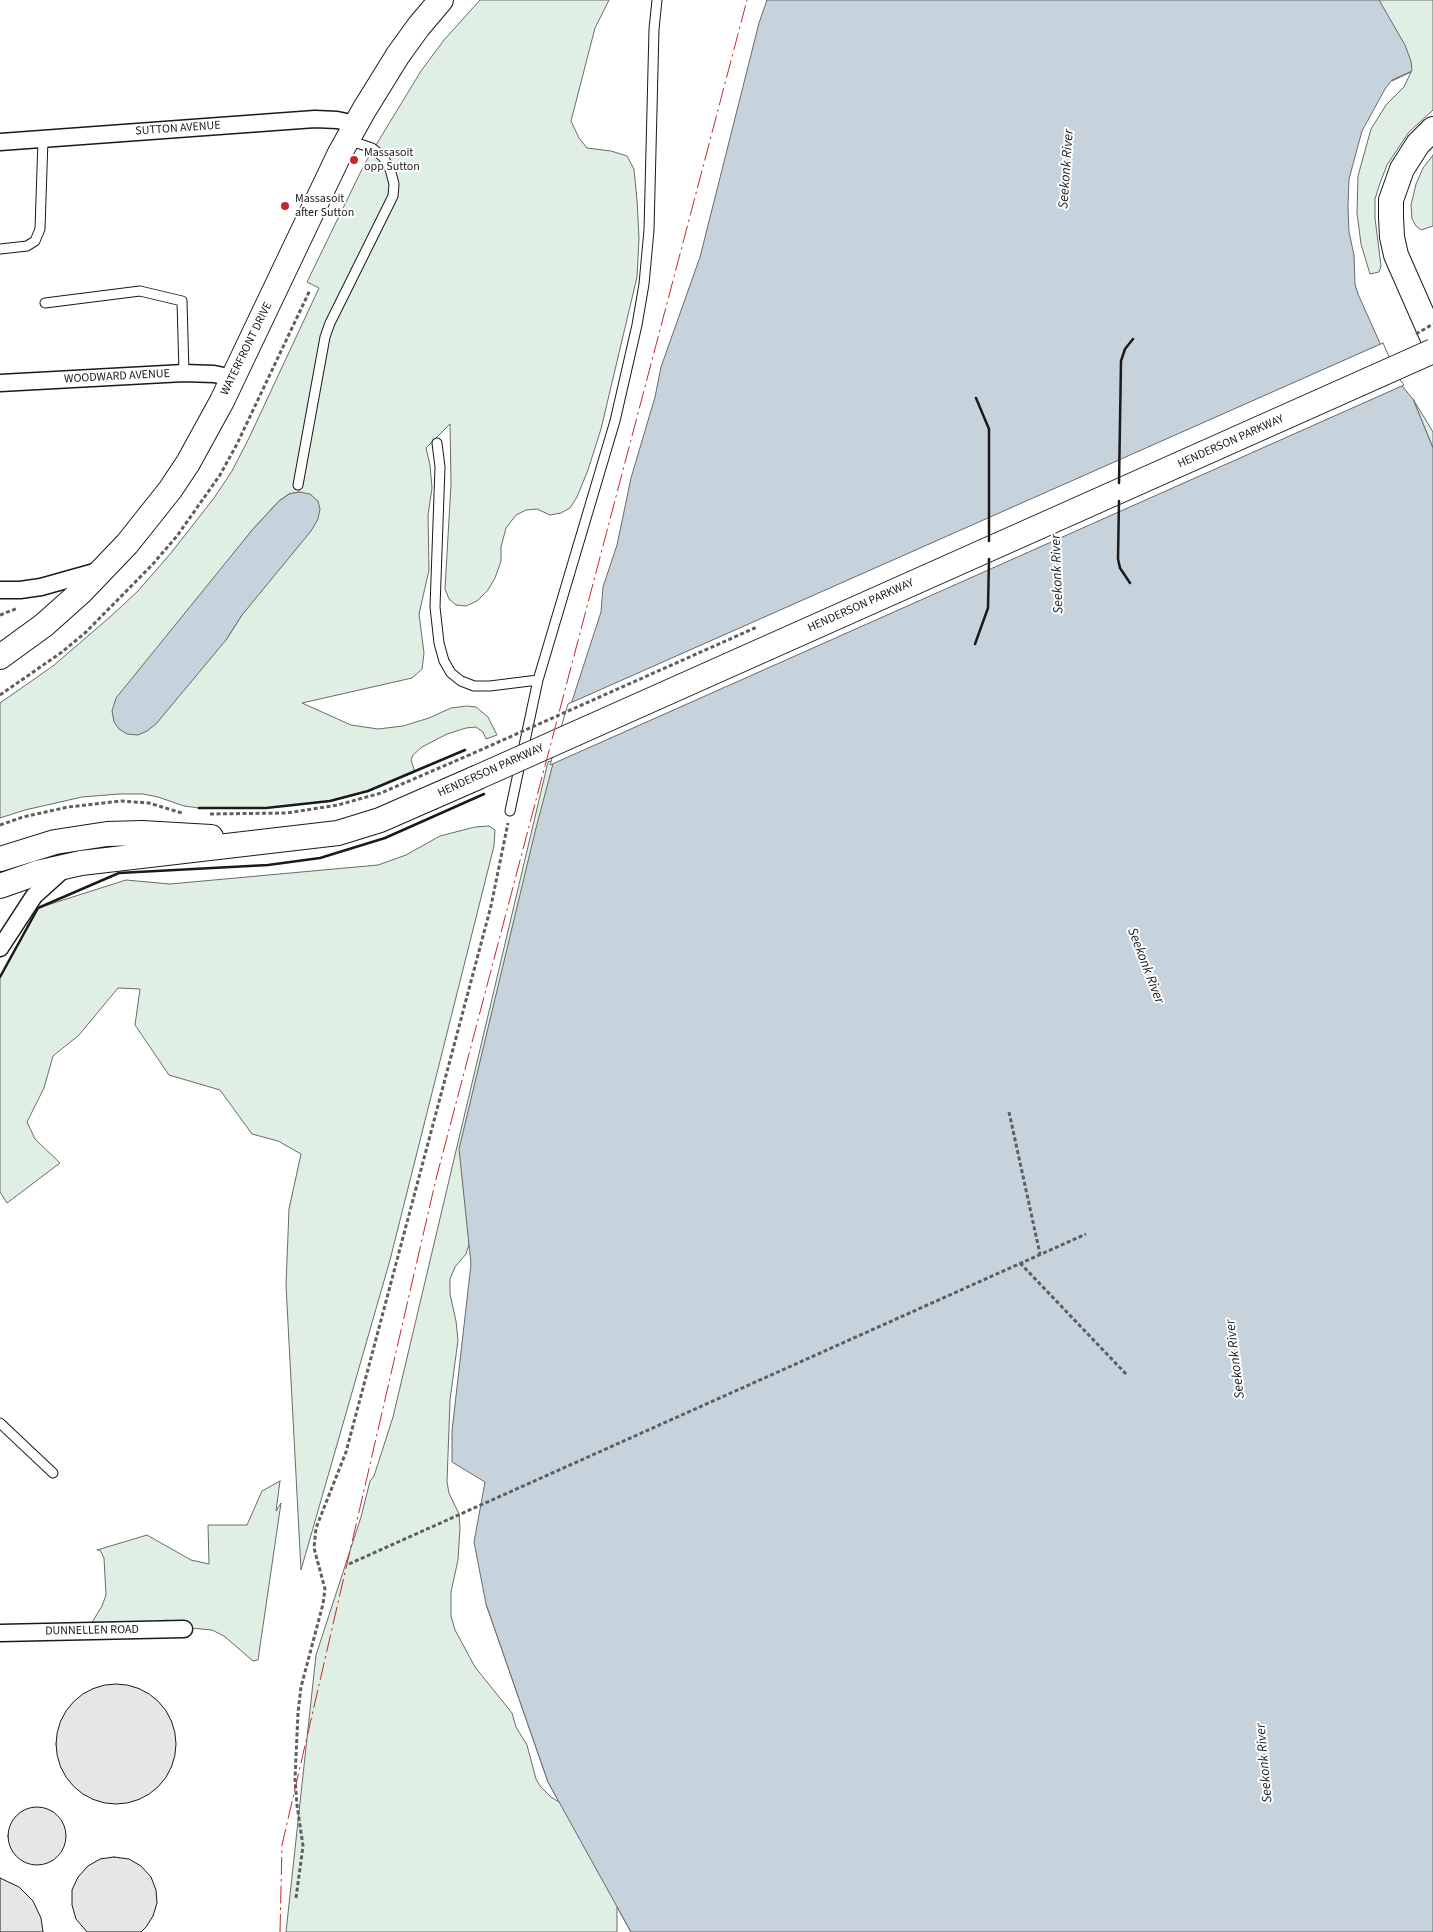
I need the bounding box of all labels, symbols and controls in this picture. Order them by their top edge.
street label: SUTTON AVENUE [135,119,221,139]
water label: Seekonk River [1056,129,1078,209]
place label: Massasoit opp Sutton [364,146,420,174]
marker: Massasoit opp Sutton [348,154,360,166]
place label: Massasoit after Sutton [295,192,354,220]
marker: Massasoit after Sutton [279,200,291,212]
street label: WATERFRONT DRIVE [218,300,276,398]
street label: WOODWARD AVENUE [64,367,170,387]
street label: HENDERSON PARKWAY [1176,412,1286,472]
water label: Seekonk River [1048,534,1068,614]
street label: HENDERSON PARKWAY [806,576,916,636]
street label: HENDERSON PARKWAY [436,741,546,801]
water label: Seekonk River [1123,926,1167,1006]
water label: Seekonk River [1223,1318,1249,1400]
street label: DUNNELLEN ROAD [45,1623,139,1639]
water label: Seekonk River [1253,1723,1277,1803]

